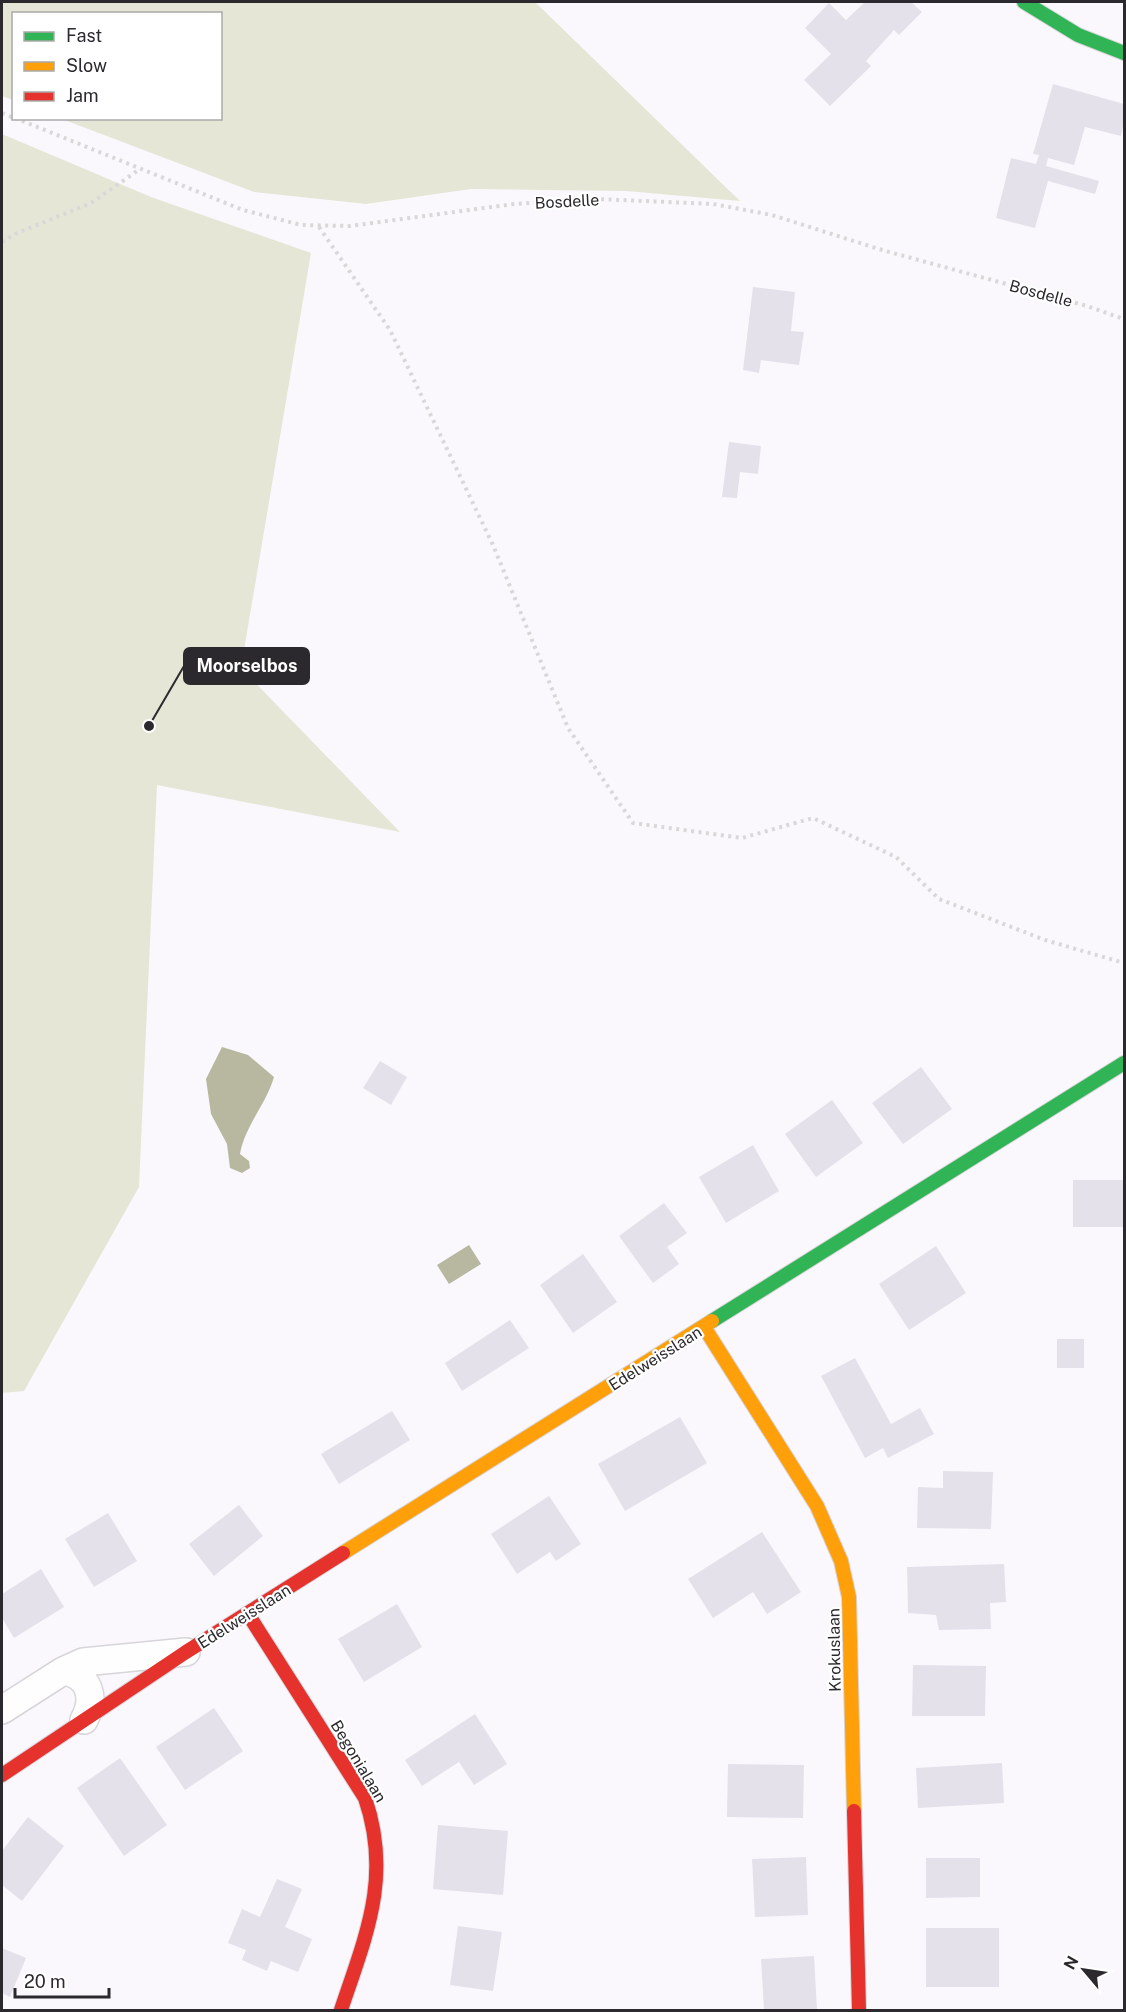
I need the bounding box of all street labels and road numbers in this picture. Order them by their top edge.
street label: Bosdelle [534,190,600,213]
street label: Bosdelle [1007,276,1075,311]
street label: Edelweisslaan [605,1322,705,1395]
street label: Edelweisslaan [194,1580,294,1653]
street label: Krokuslaan [824,1608,845,1692]
street label: Begonialaan [327,1717,390,1806]

